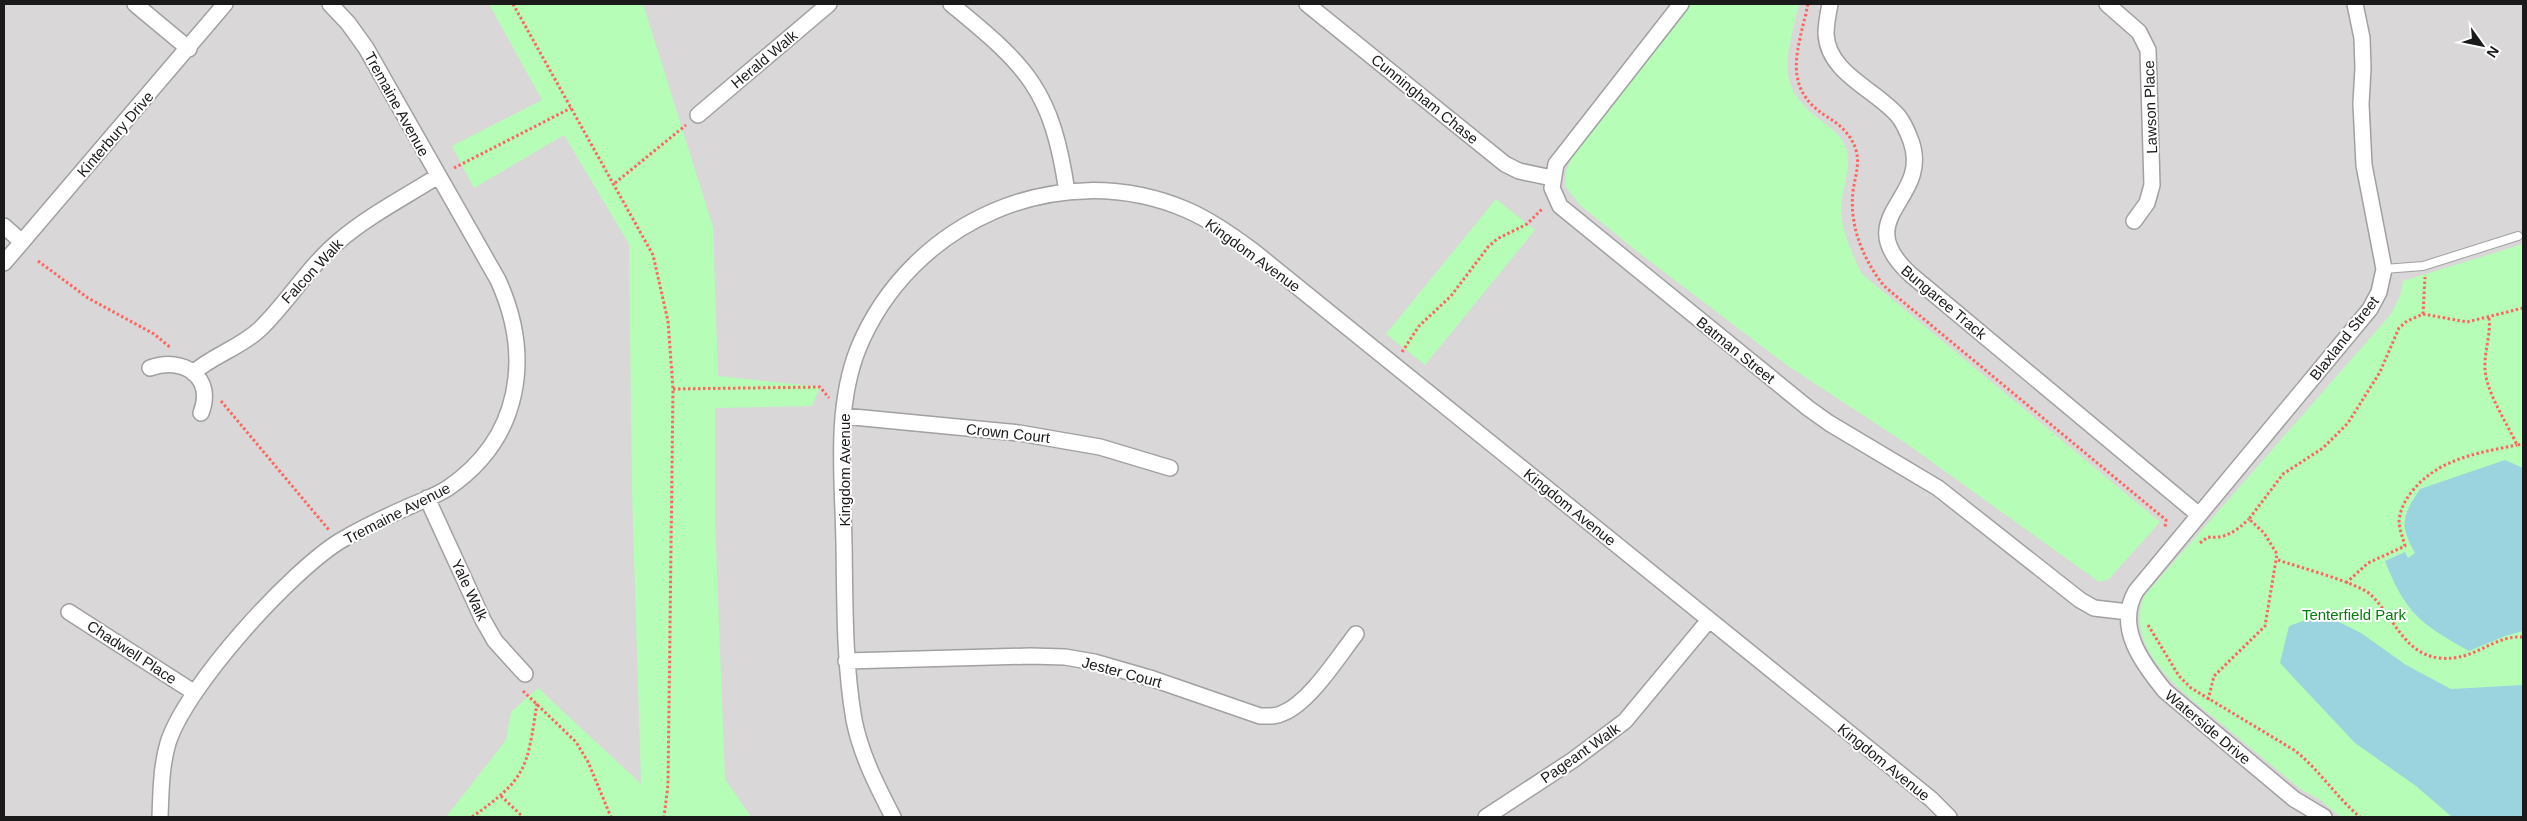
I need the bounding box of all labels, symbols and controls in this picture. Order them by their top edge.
north arrow [2457,20,2507,70]
street label: Herald Walk [727,26,801,92]
text: N [2483,43,2502,61]
street label: Tremaine Avenue [361,49,433,159]
street label: Cunningham Chase [1368,51,1482,147]
street label: Lawson Place [2140,60,2160,154]
street label: Kinterbury Drive [73,88,157,180]
street label: Kingdom Avenue [1202,215,1304,295]
street label: Falcon Walk [278,235,347,307]
street label: Bungaree Track [1898,261,1990,343]
street label: Blaxland Street [2306,292,2383,383]
street label: Batman Street [1693,313,1779,387]
street label: Kingdom Avenue [836,413,853,527]
street label: Crown Court [965,420,1052,446]
street label: Kingdom Avenue [1521,465,1619,549]
street label: Tremaine Avenue [341,479,453,547]
street label: Yale Walk [448,557,492,624]
park label: Tenterfield Park [2302,606,2407,623]
street label: Chadwell Place [84,617,180,687]
street label: Jester Court [1080,653,1164,691]
street label: Waterside Drive [2162,686,2254,768]
street label: Pageant Walk [1537,719,1623,787]
street label: Kingdom Avenue [1835,720,1933,804]

